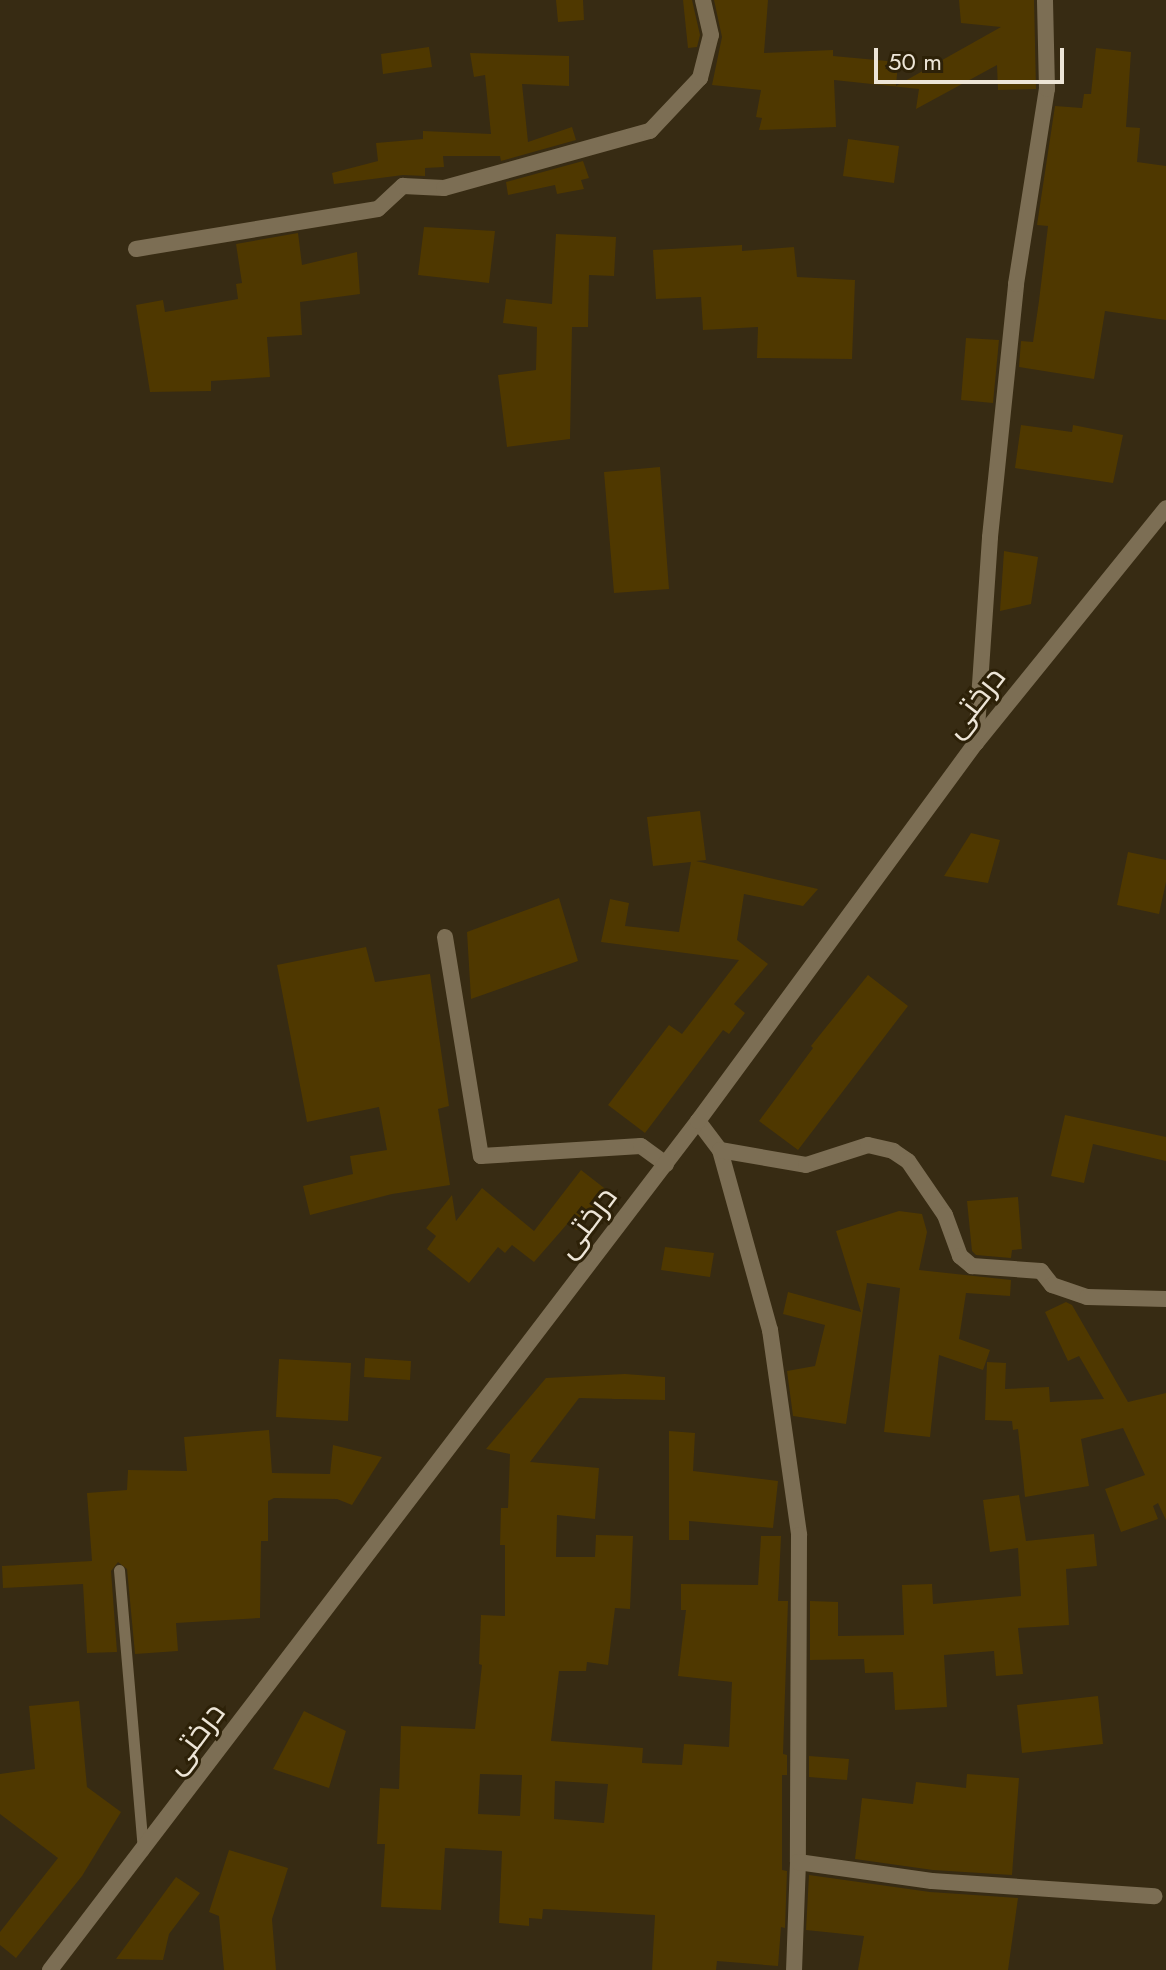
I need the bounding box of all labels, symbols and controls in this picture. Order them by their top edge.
scale bar [878,32,1068,82]
text: 50 m [888,44,942,79]
street label: درختی [934,659,1014,745]
street label: درختی [547,1179,625,1265]
street label: درختی [155,1695,233,1781]

